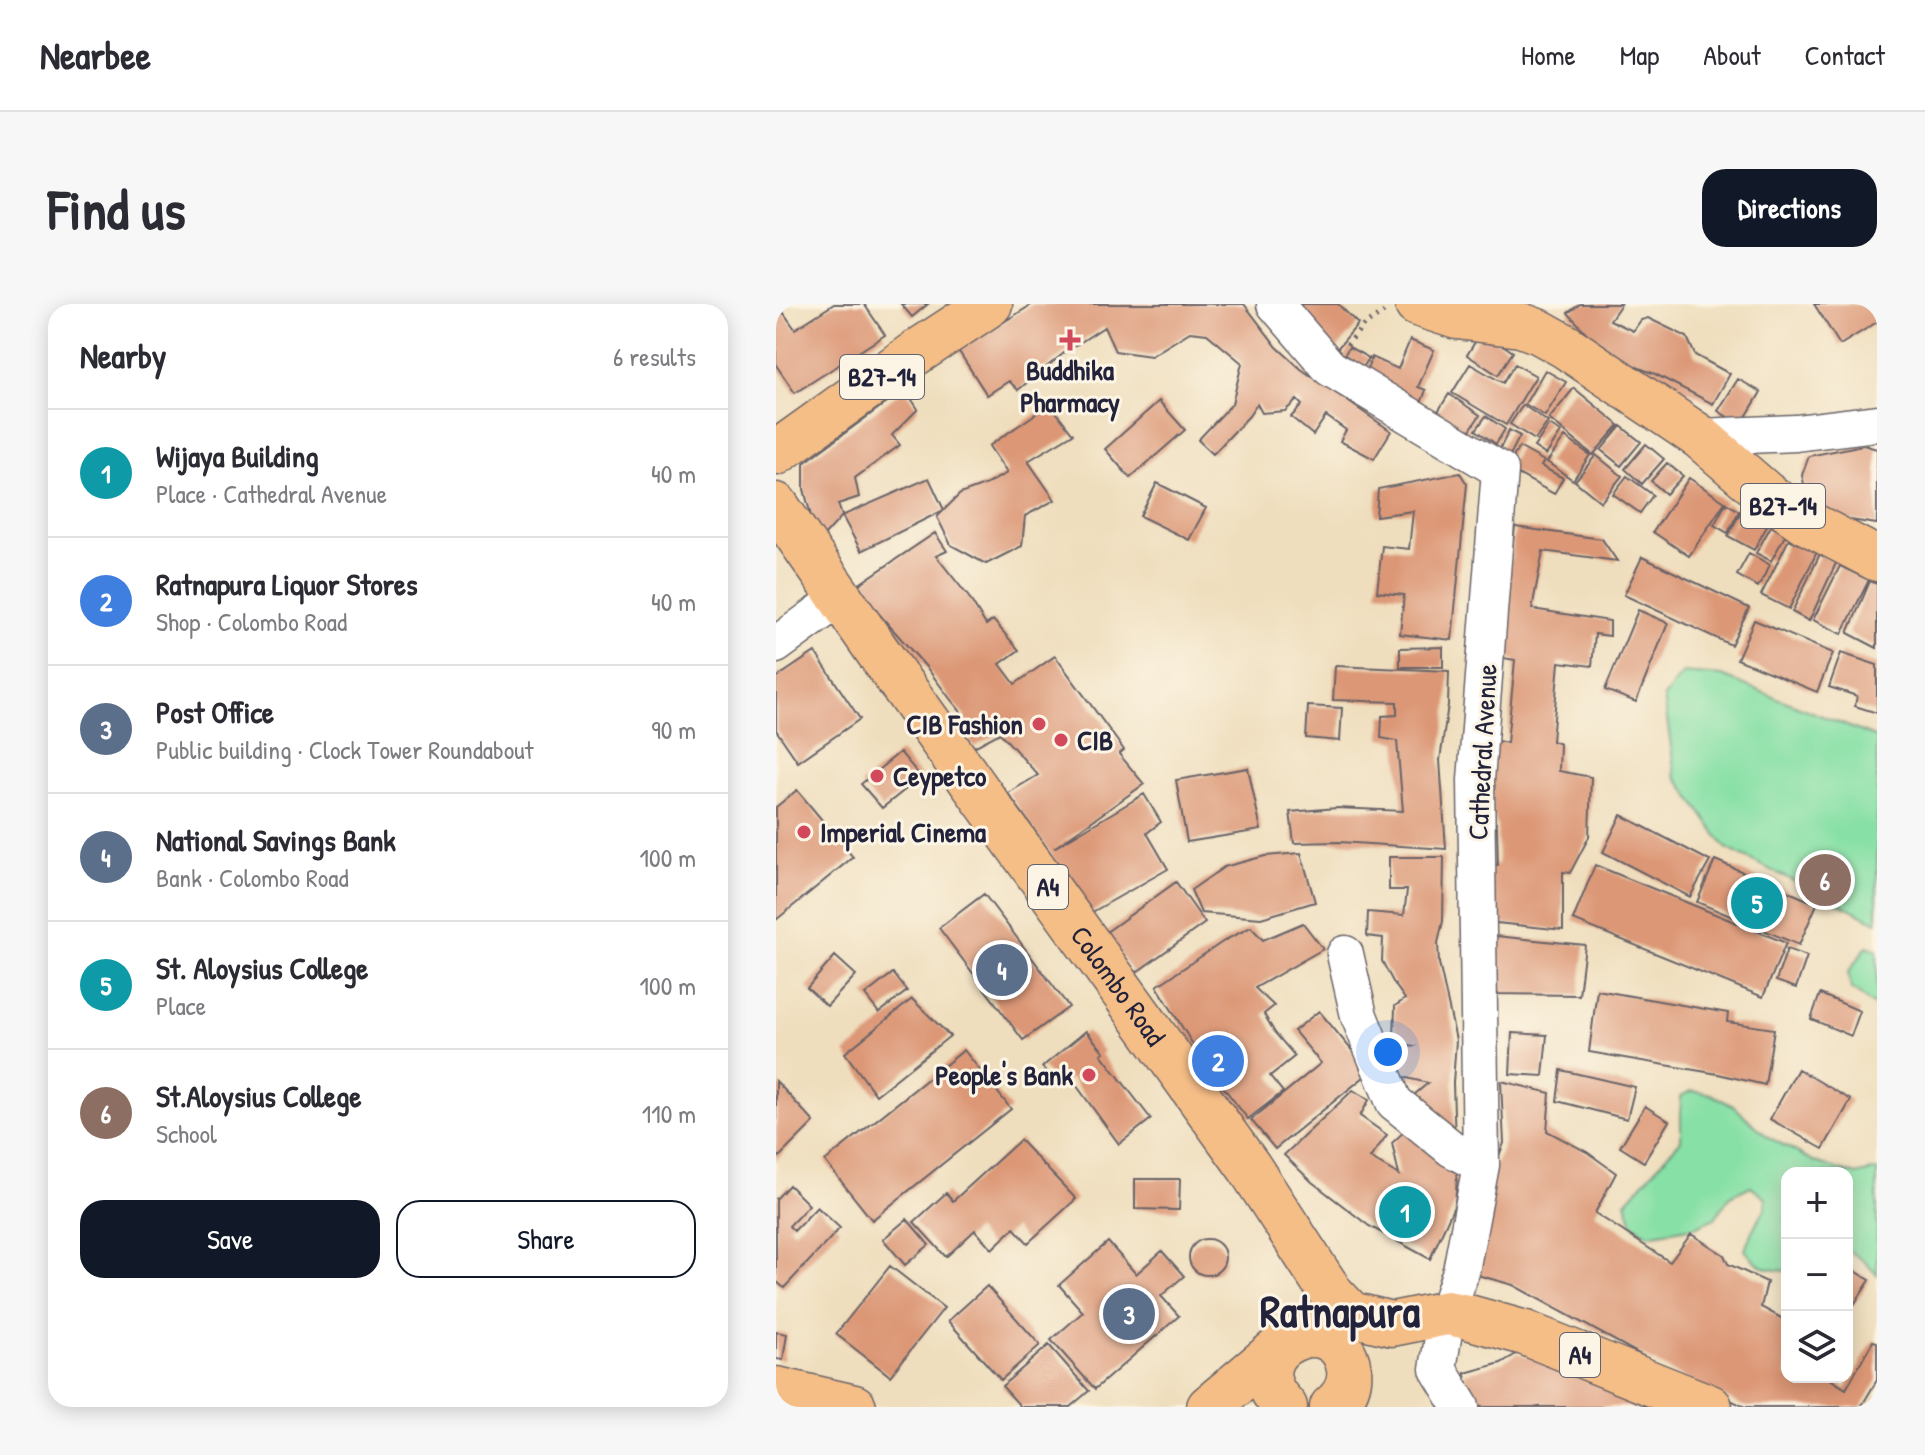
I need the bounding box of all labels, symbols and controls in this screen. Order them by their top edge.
text: Nearbee [40,29,151,81]
text: Home [1521,36,1576,74]
text: Map [1620,36,1659,74]
text: About [1703,36,1761,74]
text: Contact [1805,36,1885,74]
button: Directions [1702,169,1877,247]
text: Find us [48,171,186,246]
marker: Buddhika Pharmacy [1061,331,1079,349]
text: Nearby [80,333,166,379]
text: 6 results [613,339,696,374]
place label: Buddhika Pharmacy [1020,351,1120,422]
road number: B27-14 [840,355,924,399]
text: Wijaya Building [156,436,319,476]
text: 1 [101,456,111,491]
text: 40 m [651,456,696,491]
text: Place · Cathedral Avenue [156,476,387,511]
road number: B27-14 [1741,484,1825,528]
text: Ratnapura Liquor Stores [156,564,418,604]
text: 2 [100,584,112,619]
text: 40 m [651,584,696,619]
text: Shop · Colombo Road [156,604,347,639]
street label: Cathedral Avenue [1458,663,1506,841]
text: Post Office [156,692,274,732]
place label: CIB Fashion [906,705,1023,743]
text: 3 [100,712,112,747]
text: 90 m [651,712,696,747]
marker: CIB Fashion [1030,715,1048,733]
place label: CIB [1077,721,1113,759]
marker: CIB [1052,731,1070,749]
text: Public building · Clock Tower Roundabout [156,732,534,767]
place label: Ceypetco [893,757,987,796]
marker: Ceypetco [868,767,886,785]
place label: Imperial Cinema [820,813,986,852]
text: National Savings Bank [156,820,396,860]
marker: Imperial Cinema [795,823,813,841]
text: 4 [101,840,111,875]
text: 100 m [640,840,696,875]
pin: 6 [1799,850,1851,910]
text: Bank · Colombo Road [156,860,349,895]
road number: A4 [1028,865,1068,909]
pin: 5 [1731,873,1783,933]
street label: Colombo Road [1062,918,1175,1053]
pin: 4 [976,940,1028,1000]
text: St. Aloysius College [156,948,368,988]
text: 5 [101,968,112,1003]
text: 100 m [640,968,696,1003]
text: Place [156,988,206,1023]
pin: 2 [1192,1031,1244,1091]
your location [1368,1032,1408,1072]
place label: People's Bank [935,1056,1073,1095]
marker: People's Bank [1080,1066,1098,1084]
text: St.Aloysius College [156,1076,361,1116]
text: 6 [101,1096,111,1131]
text: 110 m [642,1096,696,1131]
text: School [156,1116,217,1151]
map controls [1781,1167,1853,1383]
button: + [1781,1167,1853,1239]
pin: 1 [1379,1182,1431,1242]
button: Save [80,1200,380,1278]
button: Share [396,1200,696,1278]
button: − [1781,1239,1853,1311]
district label: Ratnapura [1260,1281,1421,1342]
pin: 3 [1103,1284,1155,1344]
button: layers [1781,1311,1853,1383]
road number: A4 [1560,1333,1600,1377]

